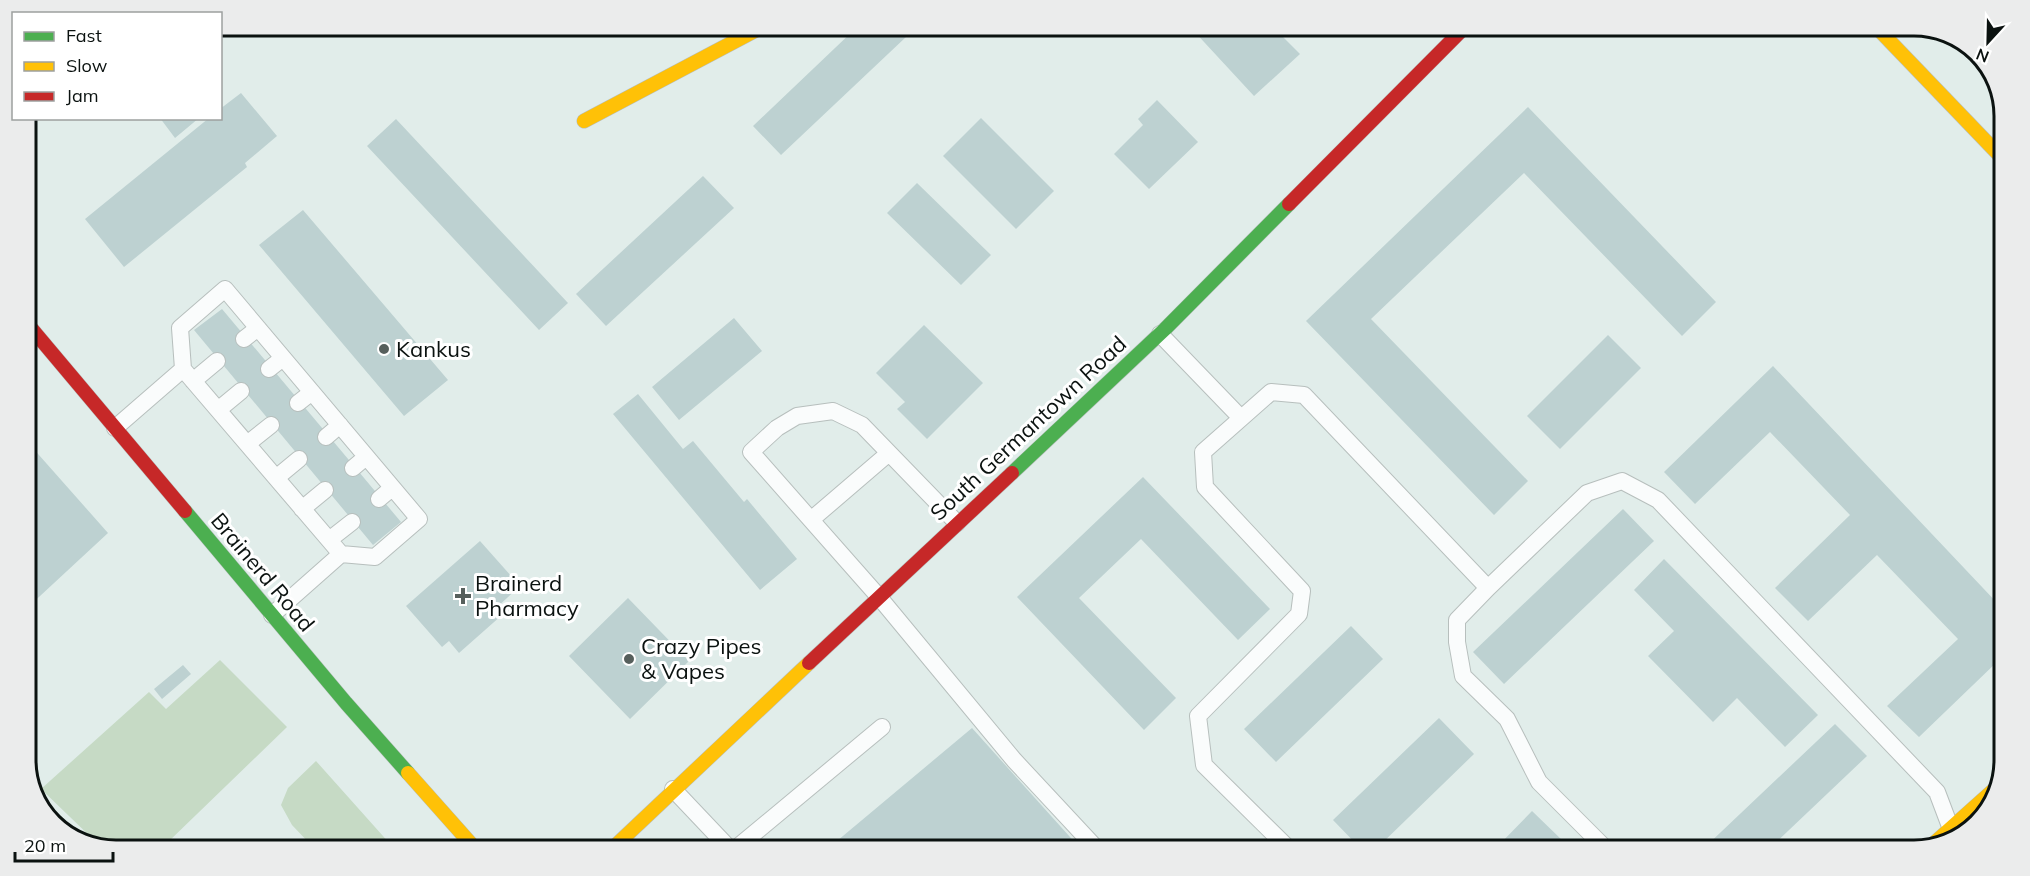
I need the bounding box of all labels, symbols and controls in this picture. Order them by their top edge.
legend [12,12,222,120]
north arrow [1958,12,2018,72]
text: Fast [66,24,102,47]
text: N [1973,44,1992,67]
text: Slow [66,54,108,77]
text: Jam [66,84,99,107]
street label: South Germantown Road [924,330,1132,526]
place label: Kankus [396,335,471,363]
marker: Kankus [377,342,391,356]
street label: Brainerd Road [205,507,321,637]
place label: Brainerd Pharmacy [475,569,579,622]
marker: Brainerd Pharmacy [456,589,470,603]
place label: Crazy Pipes & Vapes [641,632,761,685]
marker: Crazy Pipes & Vapes [622,652,636,666]
scale bar [15,825,112,863]
text: 20 m [24,834,66,857]

